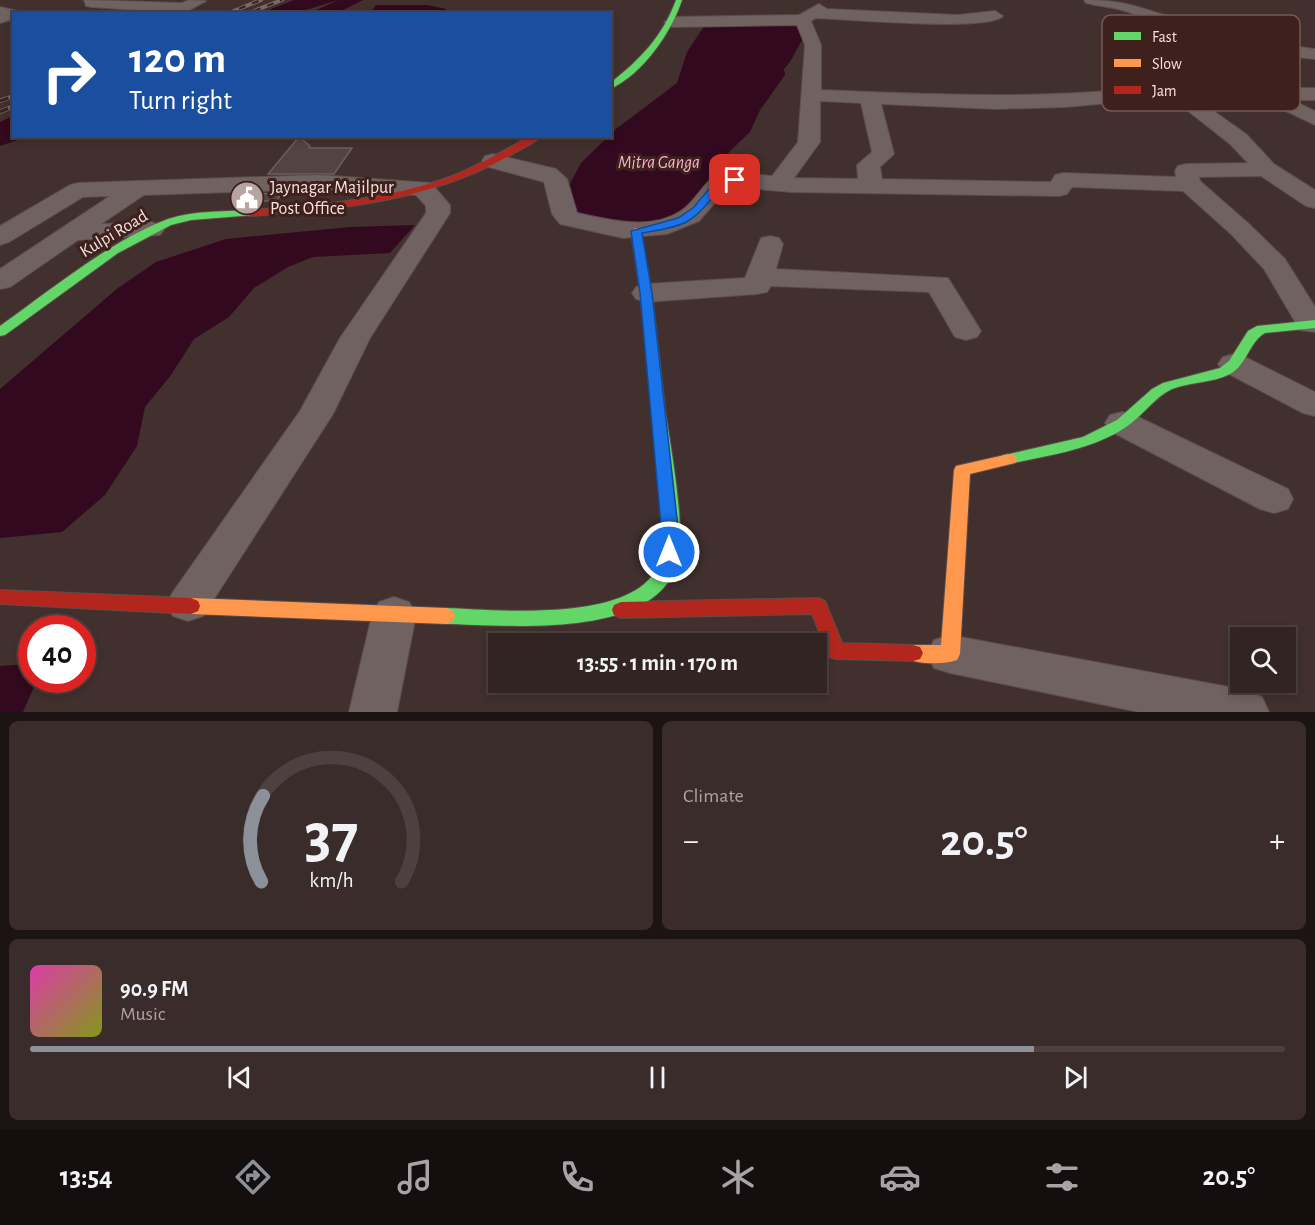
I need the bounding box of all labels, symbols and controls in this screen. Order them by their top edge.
legend [1102,15,1300,111]
text: Fast [1152,29,1177,45]
icon: right [30,36,108,114]
text: 120 m [129,38,226,80]
text: Slow [1152,56,1182,72]
text: Jam [1152,83,1177,99]
text: Turn right [129,87,232,114]
water label: Mitra Ganga [618,154,700,172]
pin [709,154,760,205]
icon: arrive [718,163,751,196]
place label: Jaynagar Majilpur Post Office [270,179,394,218]
public building icon: Jaynagar Majilpur Post Office [229,180,265,216]
street label: Kulpi Road [77,207,151,261]
position arrow [637,520,701,584]
speed limit sign: 40 [18,615,96,693]
map controls [1230,627,1296,693]
button: search [1230,627,1296,693]
text: 13:55 · 1 min · 170 m [577,652,738,674]
text: Climate [683,786,744,806]
text: 37 [304,806,358,868]
text: 20.5° [940,819,1028,864]
text: − [683,825,699,858]
text: + [1269,825,1285,858]
text: km/h [309,871,353,892]
text: 90.9 FM [120,978,188,1000]
text: Music [120,1004,166,1024]
icon: previous [223,1061,256,1094]
icon: pause [641,1061,674,1094]
icon: next [1059,1061,1092,1094]
icon: directions [232,1156,274,1198]
icon: music [394,1156,436,1198]
icon: phone [556,1156,598,1198]
icon: climate [717,1156,759,1198]
icon: car [879,1156,921,1198]
icon: filters [1041,1156,1083,1198]
text: 13:54 [60,1163,113,1190]
text: 20.5° [1203,1163,1255,1190]

